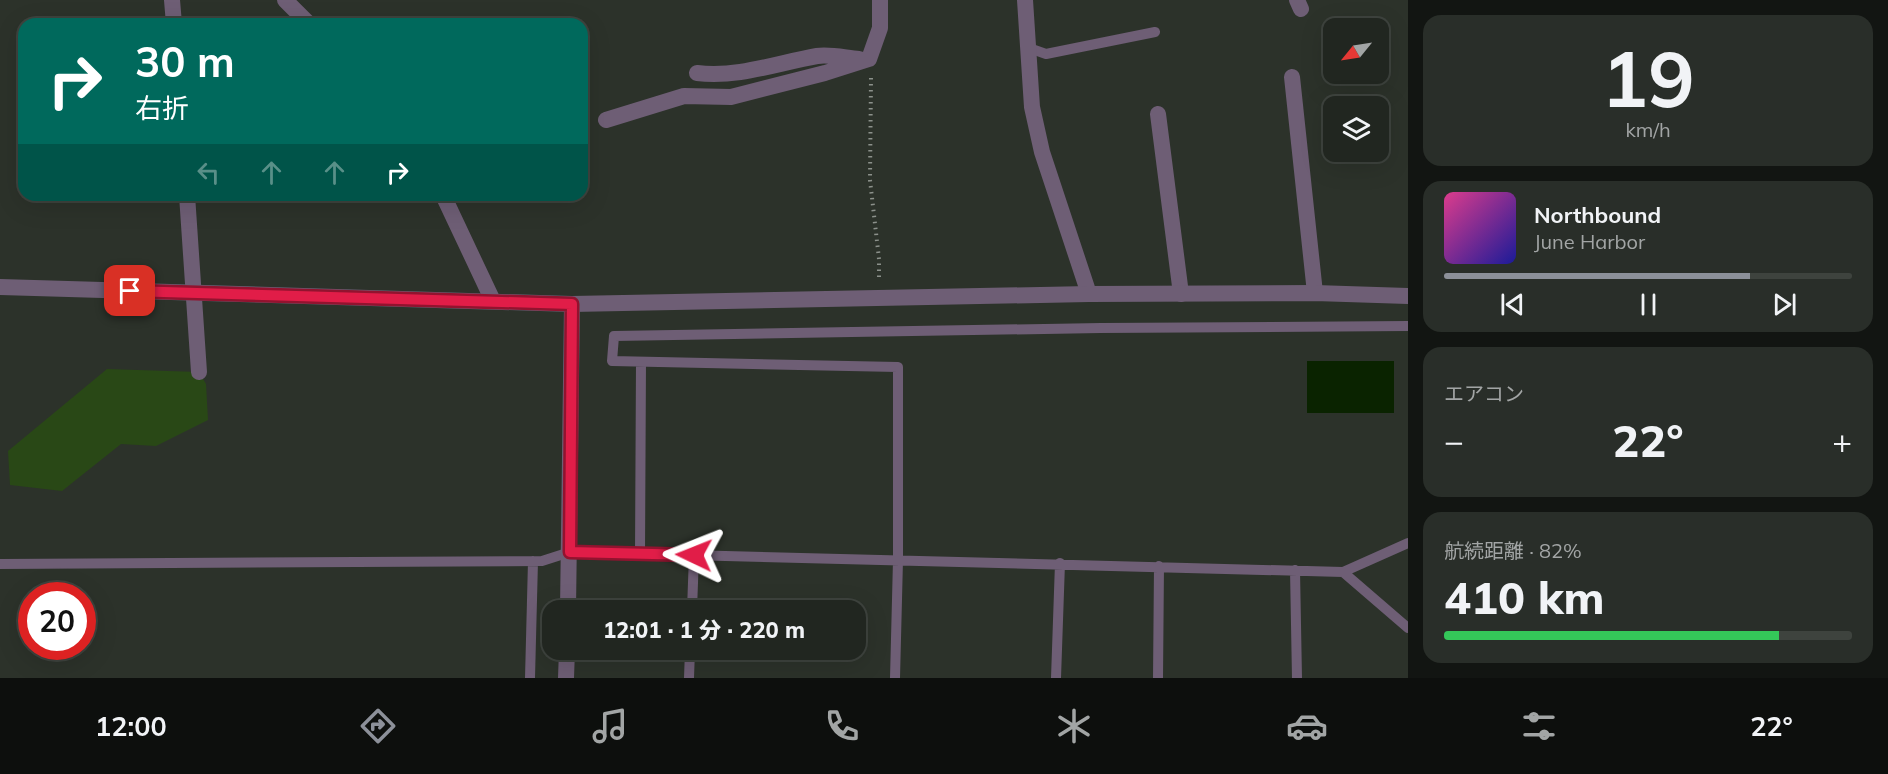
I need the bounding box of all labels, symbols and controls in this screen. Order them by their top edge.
north arrow [1323,18,1389,84]
map controls [1323,18,1389,162]
text: 19 [1601,29,1695,127]
text: 30 m [135,35,235,88]
icon: right [36,42,114,120]
text: 右折 [135,91,189,125]
button: layers [1323,96,1389,162]
text: km/h [1625,117,1671,142]
icon: left [192,156,225,189]
icon: ahead [255,156,288,189]
icon: ahead [318,156,351,189]
icon: right [381,156,414,189]
text: Northbound [1534,201,1661,229]
text: June Harbor [1534,229,1645,254]
pin [104,265,155,316]
icon: arrive [113,274,146,307]
icon: previous [1496,288,1529,321]
icon: pause [1632,288,1665,321]
icon: next [1768,288,1801,321]
text: エアコン [1444,381,1524,406]
text: 22° [1612,412,1684,468]
text: − [1444,420,1464,461]
text: + [1832,420,1852,461]
position arrow [662,523,726,587]
text: 航続距離 · 82% [1444,538,1582,563]
text: 410 km [1444,569,1605,625]
speed limit sign: 20 [18,582,96,660]
text: 12:01 · 1 分 · 220 m [603,616,805,644]
icon: directions [357,705,399,747]
icon: music [589,705,631,747]
icon: phone [821,705,863,747]
icon: climate [1053,705,1095,747]
icon: car [1286,705,1328,747]
icon: filters [1518,705,1560,747]
text: 12:00 [95,709,167,743]
text: 22° [1750,709,1793,743]

